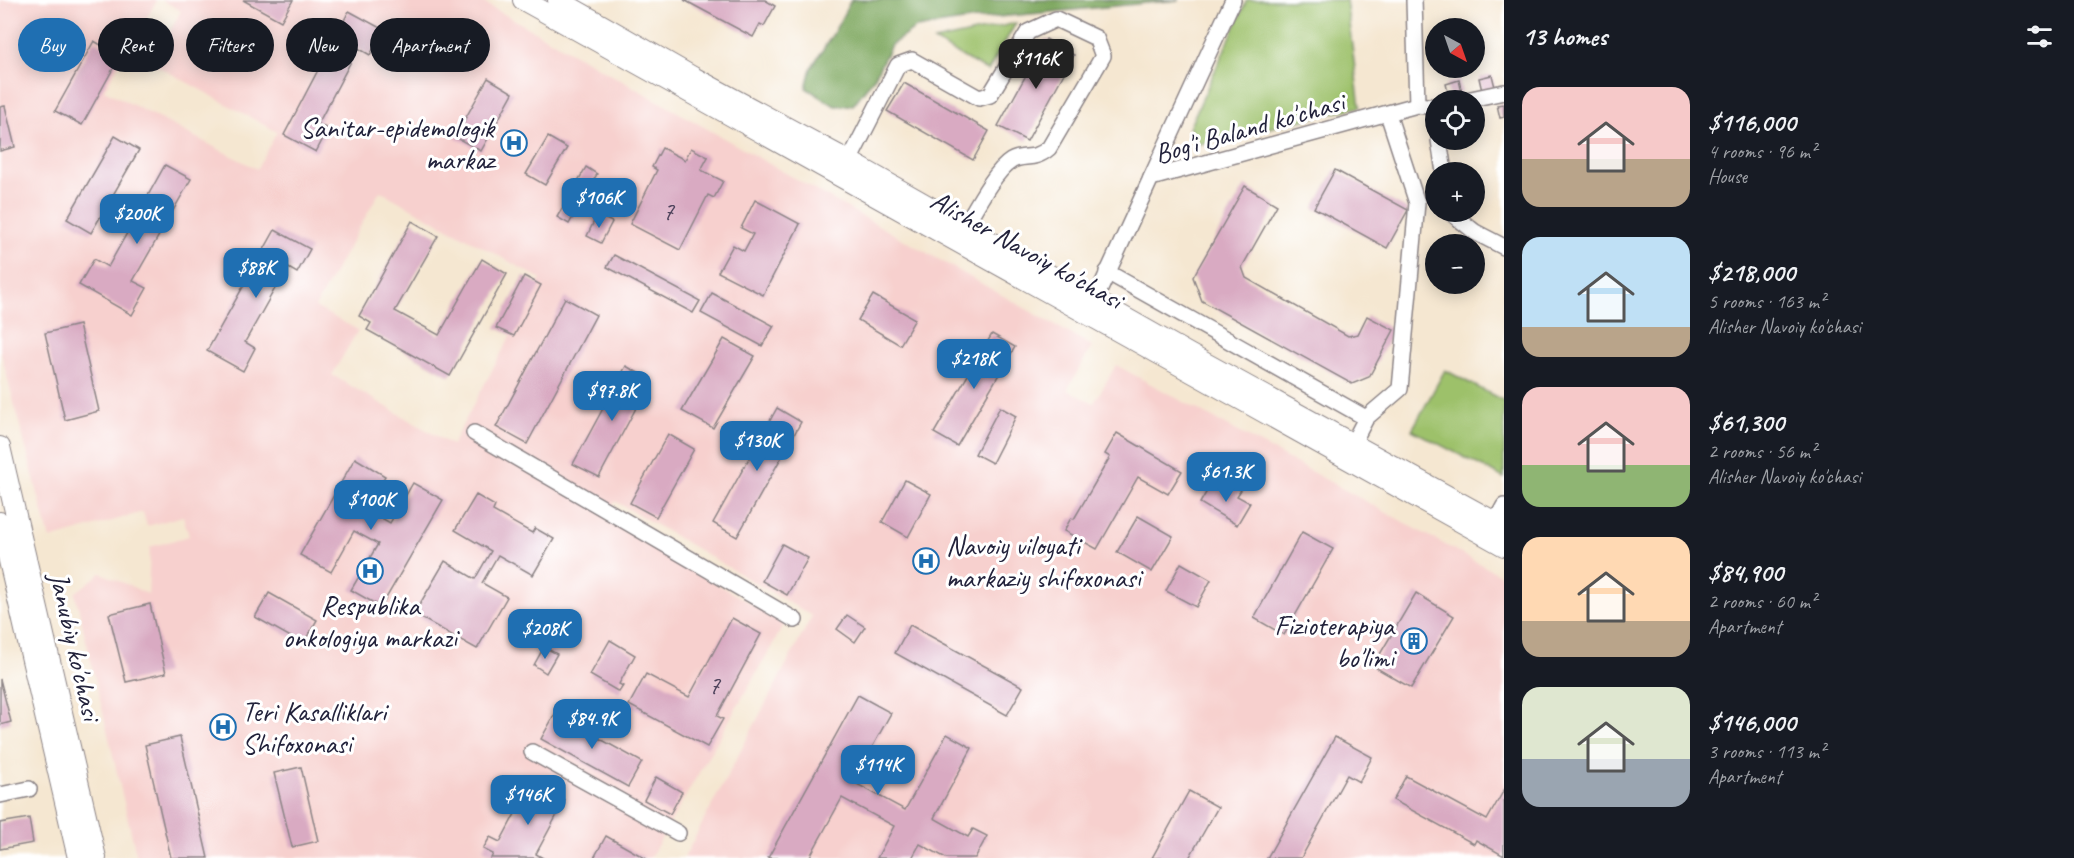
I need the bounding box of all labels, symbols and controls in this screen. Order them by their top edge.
chip: Buy [18,18,86,72]
chip: Rent [98,18,174,72]
chip: Filters [186,18,274,72]
chip: New [286,18,358,72]
chip: Apartment [370,18,490,72]
north arrow [1425,18,1485,78]
map controls [1425,18,1485,294]
text: 13 homes [1522,20,1607,53]
icon: filters [2023,20,2056,53]
pin: $116K [994,39,1078,90]
text: $116K [1013,46,1059,71]
street label: Bog'i Baland ko'chasi [1150,83,1351,171]
button: locate [1425,90,1485,150]
text: $116,000 [1708,106,1796,139]
place label: Sanitar-epidemologik markaz [300,110,497,177]
icon: home [1570,111,1642,183]
hospital icon: Sanitar-epidemologik markaz [499,128,529,158]
text: 4 rooms · 96 m² [1708,139,1816,164]
button: + [1425,162,1485,222]
text: House [1708,164,1747,189]
pin: $106K [557,178,641,229]
street label: Alisher Navoiy ko'chasi [925,182,1132,319]
text: $106K [576,185,622,210]
pin: $200K [95,194,179,245]
house number: 7 [662,195,675,228]
text: $200K [114,201,160,226]
button: − [1425,234,1485,294]
pin: $88K [220,248,292,299]
text: $88K [237,255,275,280]
text: $218,000 [1708,256,1795,289]
icon: home [1570,261,1642,333]
text: 5 rooms · 163 m² [1708,289,1825,314]
text: Alisher Navoiy ko'chasi [1708,314,1861,339]
pin: $218K [932,339,1016,390]
text: $218K [951,346,997,371]
pin: $97.8K [563,371,661,422]
text: $97.8K [587,378,637,403]
text: $61,300 [1708,406,1784,439]
icon: home [1570,411,1642,483]
pin: $130K [715,421,799,472]
text: $130K [734,428,780,453]
text: 2 rooms · 56 m² [1708,439,1816,464]
pin: $61.3K [1177,452,1275,503]
text: $61.3K [1201,459,1251,484]
text: Alisher Navoiy ko'chasi [1708,464,1861,489]
pin: $100K [329,480,413,531]
text: $100K [348,487,394,512]
place label: Navoiy viloyati markaziy shifoxonasi [946,528,1145,595]
hospital icon: Navoiy viloyati markaziy shifoxonasi [911,546,941,576]
hospital icon: Respublika onkologiya markazi [355,556,385,586]
text: $84,900 [1708,556,1783,589]
icon: home [1570,561,1642,633]
street label: Janubiy ko'chasi [41,567,110,727]
place label: Respublika onkologiya markazi [283,588,461,655]
text: 2 rooms · 60 m² [1708,589,1816,614]
place label: Fizioterapiya bo'limi [1275,608,1398,675]
pin: $208K [503,609,587,660]
text: Apartment [1708,614,1781,639]
text: $208K [522,616,568,641]
building icon: Fizioterapiya bo'limi [1399,626,1429,656]
house number: 7 [708,669,721,702]
place label: Teri Kasalliklari Shifoxonasi [242,694,390,761]
pin: $84.9K [543,699,641,750]
text: $84.9K [567,706,617,731]
text: $146,000 [1708,706,1796,739]
icon: home [1570,711,1642,783]
hospital icon: Teri Kasalliklari Shifoxonasi [208,712,238,742]
text: 3 rooms · 113 m² [1708,739,1825,764]
pin: $114K [836,745,920,796]
text: $114K [855,752,901,777]
text: Apartment [1708,764,1781,789]
pin: $146K [486,775,570,826]
text: $146K [505,782,551,807]

